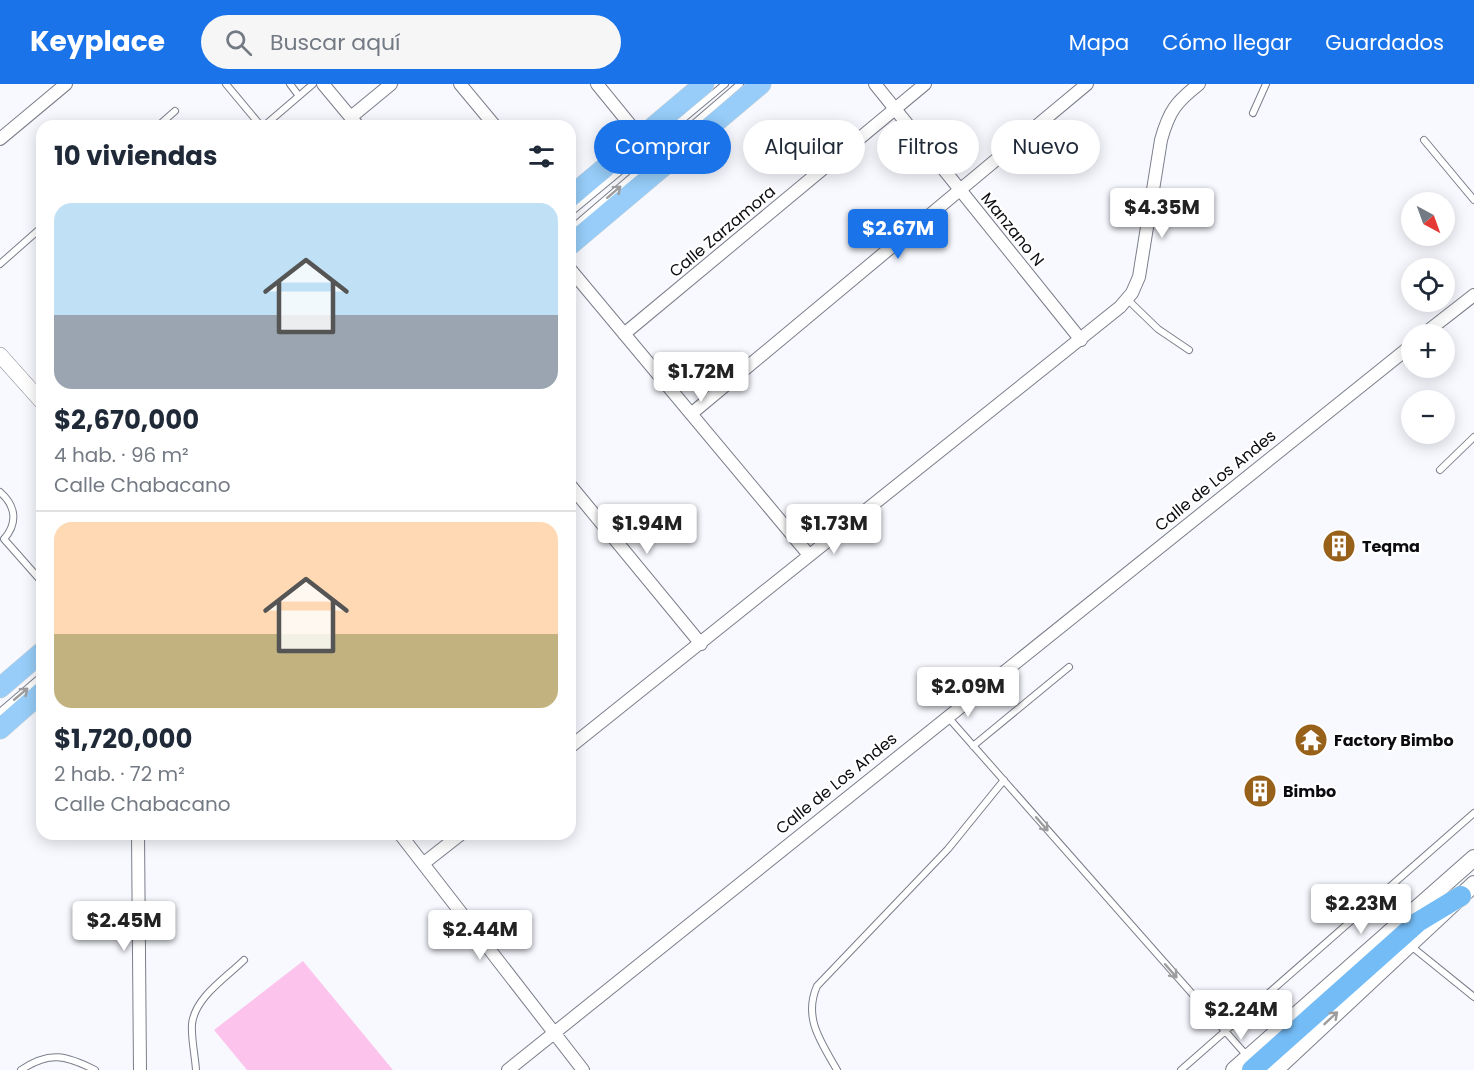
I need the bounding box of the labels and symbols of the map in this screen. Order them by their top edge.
street label: Calle Zarzamora [664,180,780,283]
one-way arrow [606,185,622,198]
street label: Manzano N [976,188,1050,271]
pin: $4.35M [1113,188,1211,239]
north arrow [1401,192,1455,246]
pin: $2.67M [849,209,947,260]
pin: $1.72M [652,352,750,403]
street label: Calle de Los Andes [1150,424,1281,537]
pin: $1.94M [598,504,696,555]
pin: $1.73M [785,504,883,555]
building icon: Teqma [1321,528,1357,564]
place label: Teqma [1362,535,1420,558]
pin: $2.09M [919,667,1017,718]
one-way arrow [13,687,28,701]
temple icon: Factory Bimbo [1293,722,1329,758]
street label: Calle de Los Andes [771,727,902,840]
place label: Factory Bimbo [1334,729,1454,752]
building icon: Bimbo [1242,773,1278,809]
place label: Bimbo [1283,780,1336,803]
one-way arrow [1035,816,1049,831]
pin: $2.23M [1312,884,1410,935]
pin: $2.45M [75,901,173,952]
pin: $2.44M [431,910,529,961]
one-way arrow [1164,963,1178,978]
pin: $2.24M [1192,990,1290,1041]
one-way arrow [1323,1012,1338,1026]

